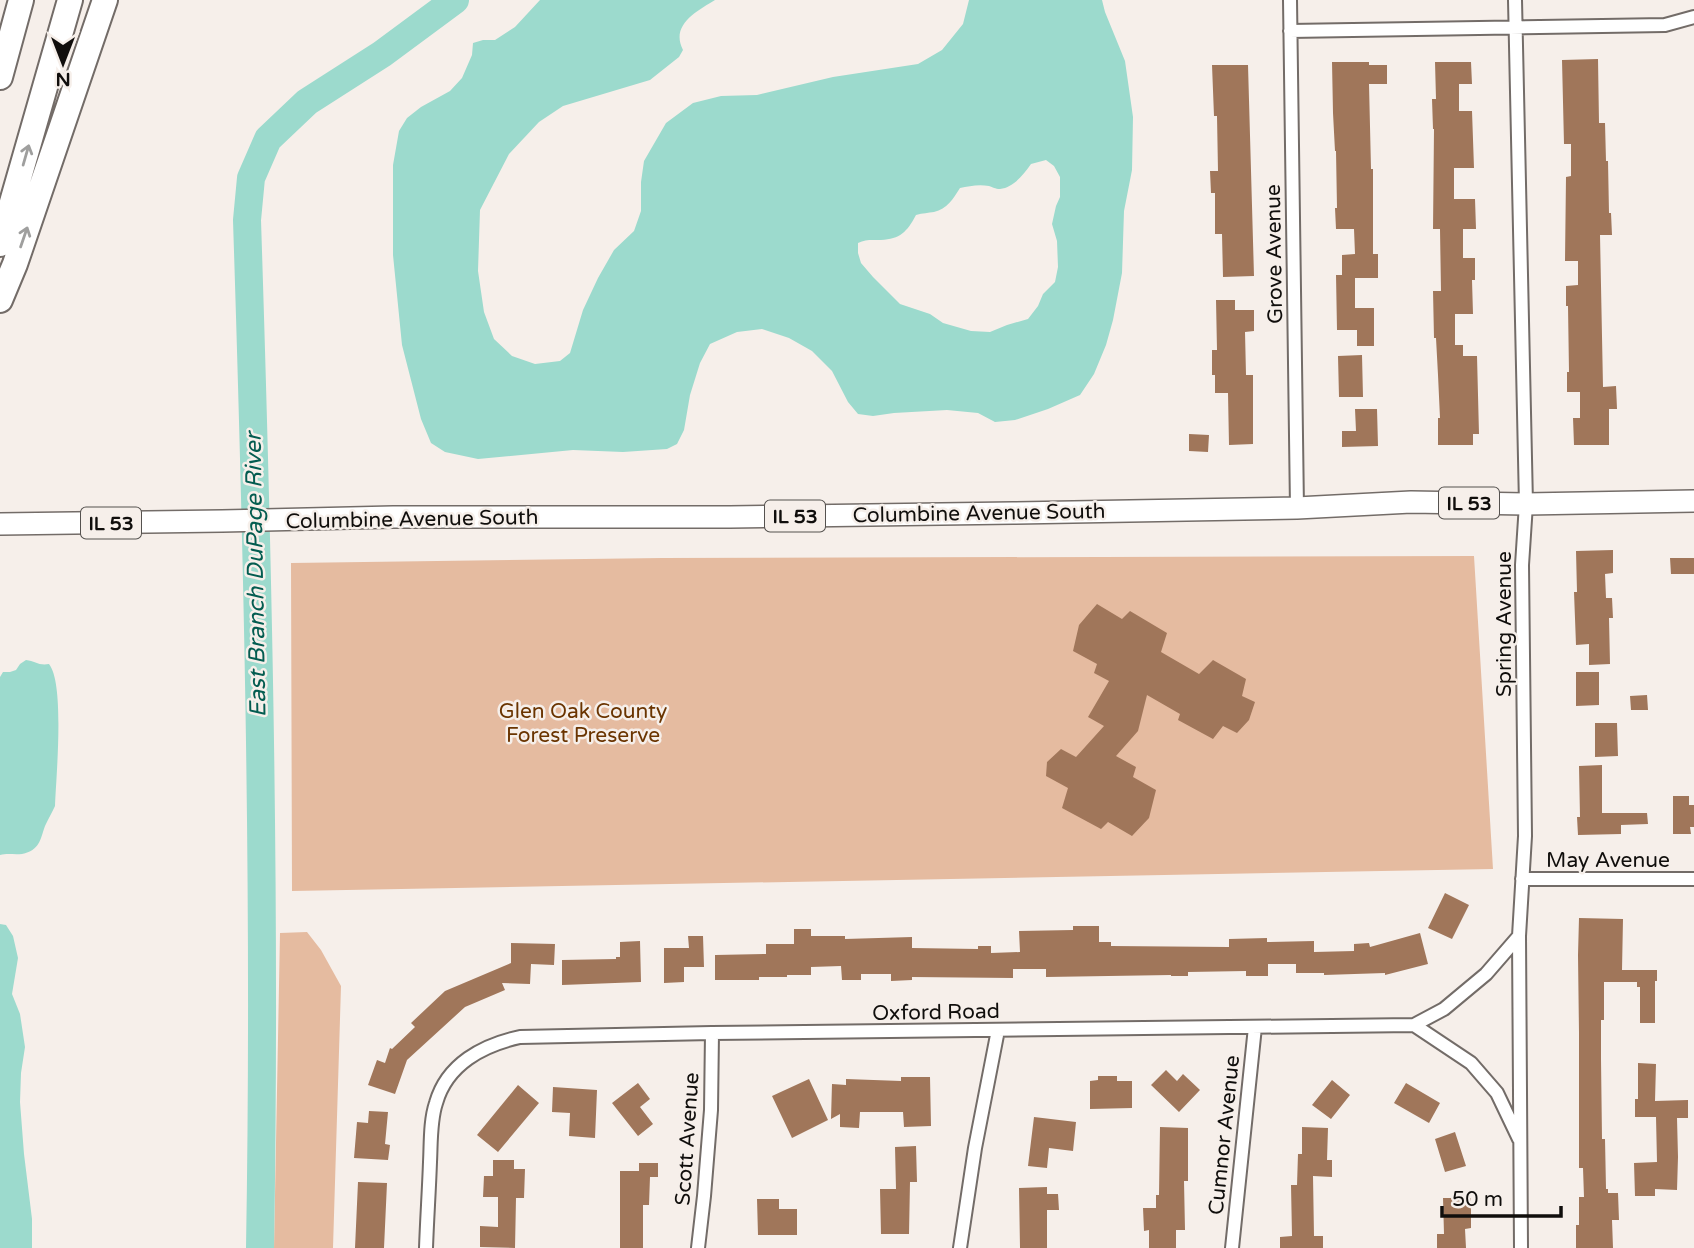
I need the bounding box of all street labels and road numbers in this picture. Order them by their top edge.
street label: Grove Avenue [1261,184,1288,324]
road number: IL 53 [1439,488,1499,518]
street label: Columbine Avenue South [852,499,1106,528]
road number: IL 53 [765,500,825,531]
street label: Columbine Avenue South [285,505,539,534]
road number: IL 53 [81,508,141,538]
street label: Spring Avenue [1492,551,1517,697]
street label: May Avenue [1546,848,1670,873]
street label: Oxford Road [872,999,1000,1026]
street label: Cumnor Avenue [1204,1054,1245,1216]
street label: Scott Avenue [670,1072,705,1206]

